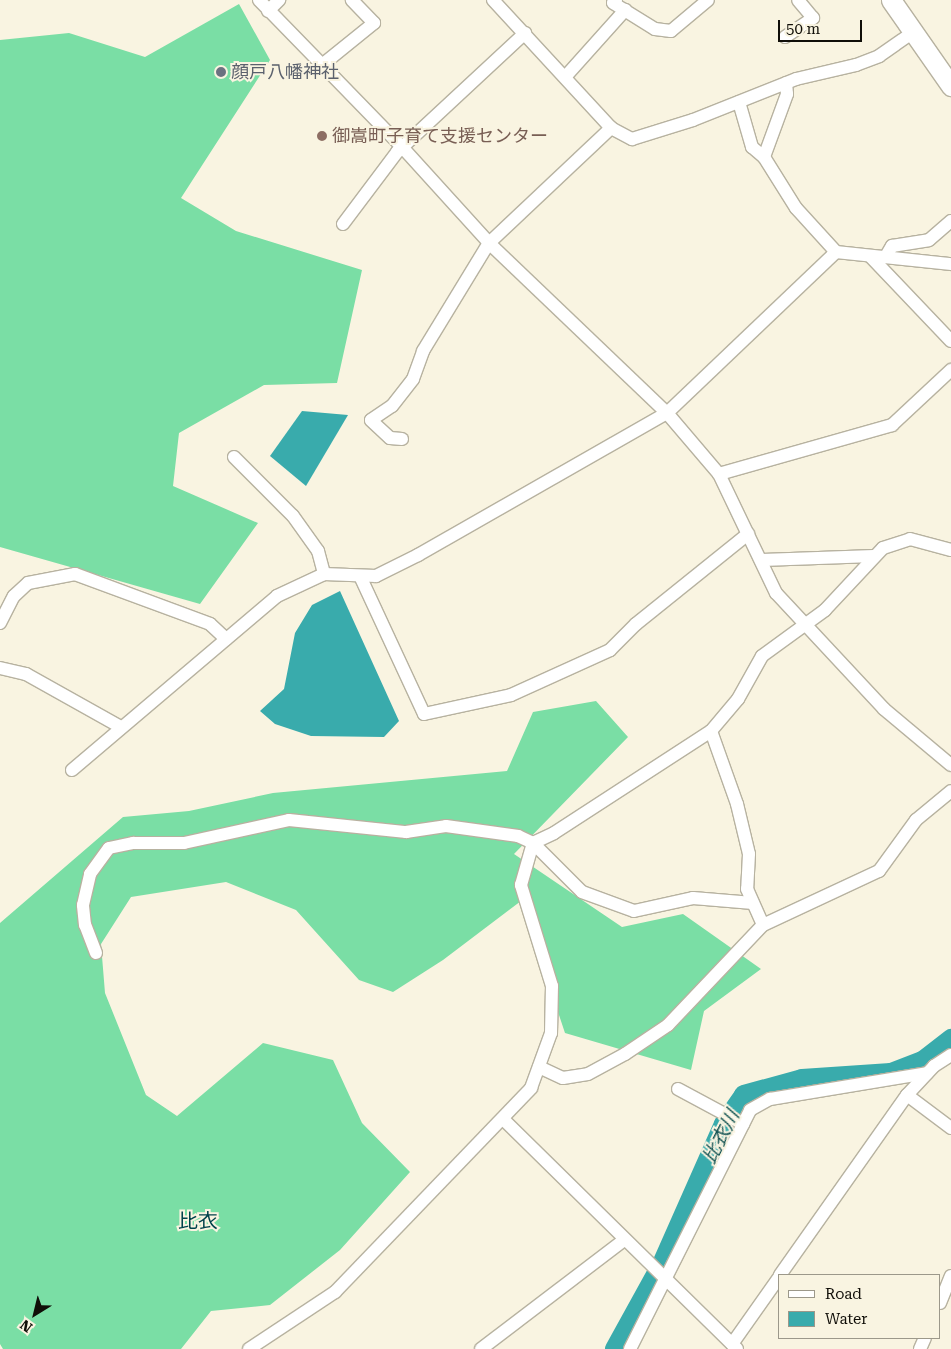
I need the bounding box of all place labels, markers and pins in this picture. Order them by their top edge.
place label: 顔戸八幡神社 [231,61,339,83]
marker: 顔戸八幡神社 [215,66,227,78]
place label: 御嵩町子育て支援センター [332,125,548,147]
marker: 御嵩町子育て支援センター [316,130,328,142]

